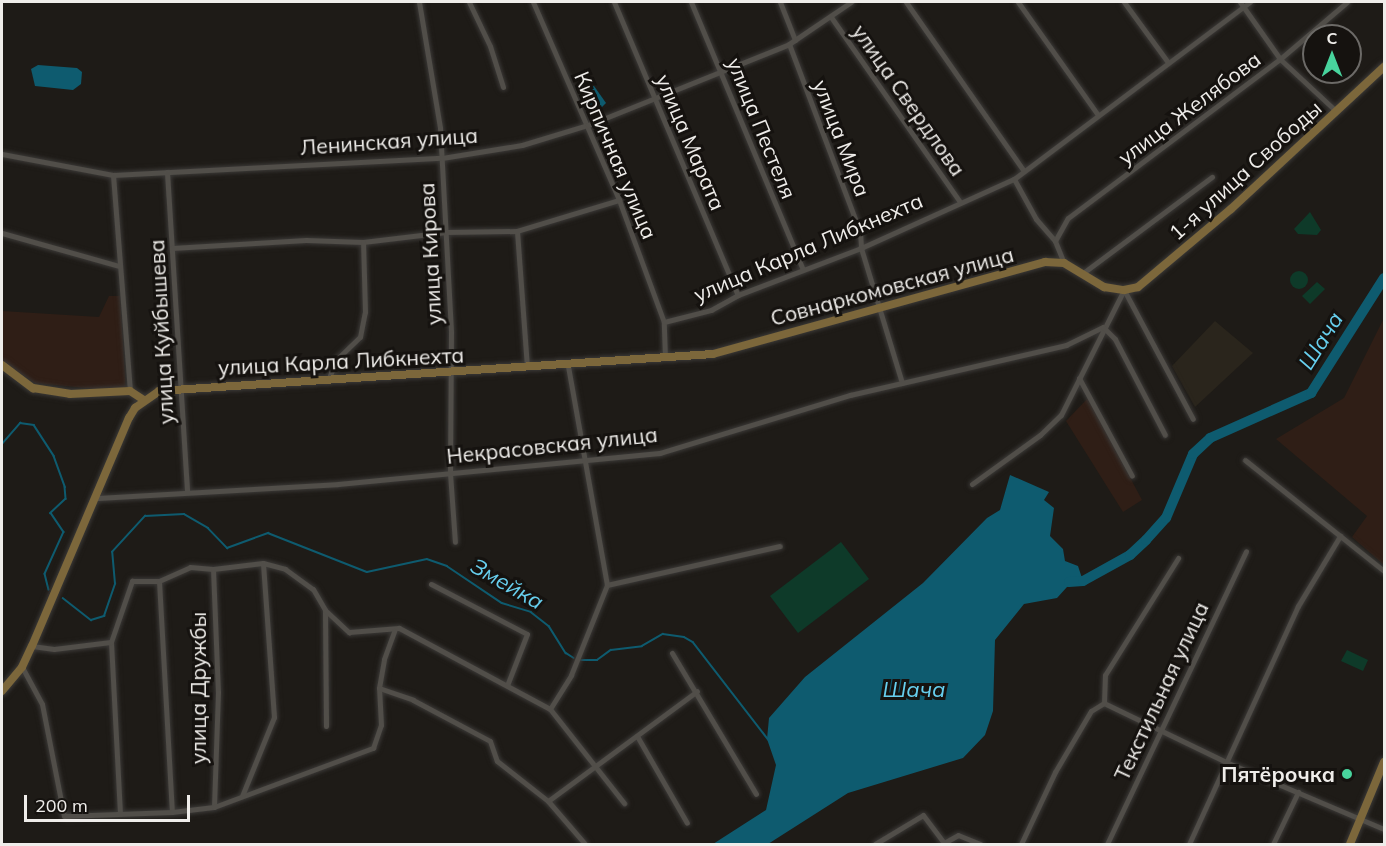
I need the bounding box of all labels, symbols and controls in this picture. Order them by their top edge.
street label: улица Свердлова [847,19,971,181]
north arrow [1302,24,1362,84]
text: С [1327,28,1337,48]
street label: улица Желябова [1113,46,1265,170]
street label: улица Пестеля [722,54,802,202]
street label: Кирпичная улица [569,67,663,243]
street label: улица Марата [651,70,731,214]
street label: улица Мира [808,76,876,200]
street label: 1-я улица Свободы [1164,95,1326,245]
street label: Ленинская улица [299,122,479,160]
street label: улица Кирова [414,182,446,326]
street label: улица Карла Либкнехта [690,187,926,307]
street label: улица Куйбышева [144,239,178,425]
street label: Совнаркомовская улица [768,241,1016,331]
water label: Шача [1293,307,1349,375]
street label: улица Карла Либкнехта [217,342,465,380]
street label: Некрасовская улица [445,421,659,469]
water label: Змейка [466,553,548,615]
street label: Текстильная улица [1109,598,1213,784]
street label: улица Дружбы [185,612,211,764]
water label: Шача [882,677,946,703]
place label: Пятёрочка [1221,761,1335,787]
marker: Пятёрочка [1340,767,1354,781]
scale bar [27,783,194,821]
text: 200 m [35,794,88,817]

